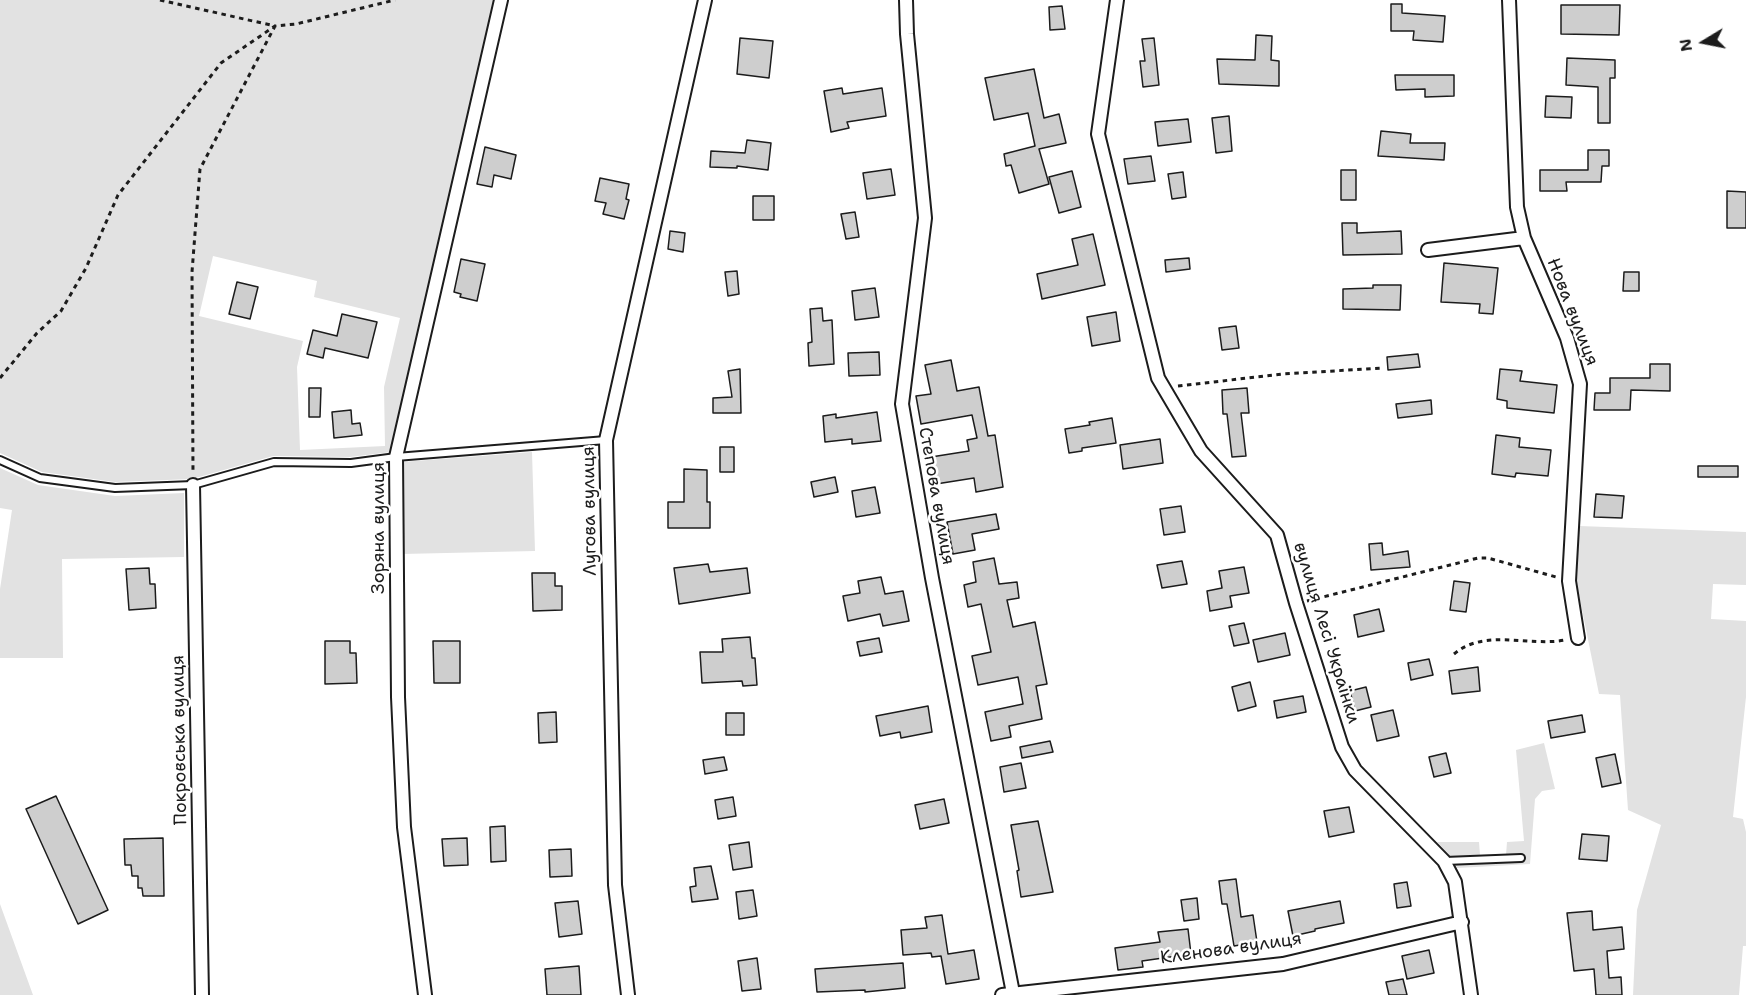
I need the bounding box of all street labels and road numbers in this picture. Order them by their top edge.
street label: Нова вулиця [1542,255,1602,369]
street label: Степова вулиця [913,425,959,567]
street label: Лугова вулиця [578,446,602,576]
street label: Зоряна вулиця [368,462,390,594]
street label: вулиця Лесі Українки [1288,540,1364,726]
street label: Покровська вулиця [168,655,192,825]
street label: Кленова вулиця [1159,928,1303,970]

